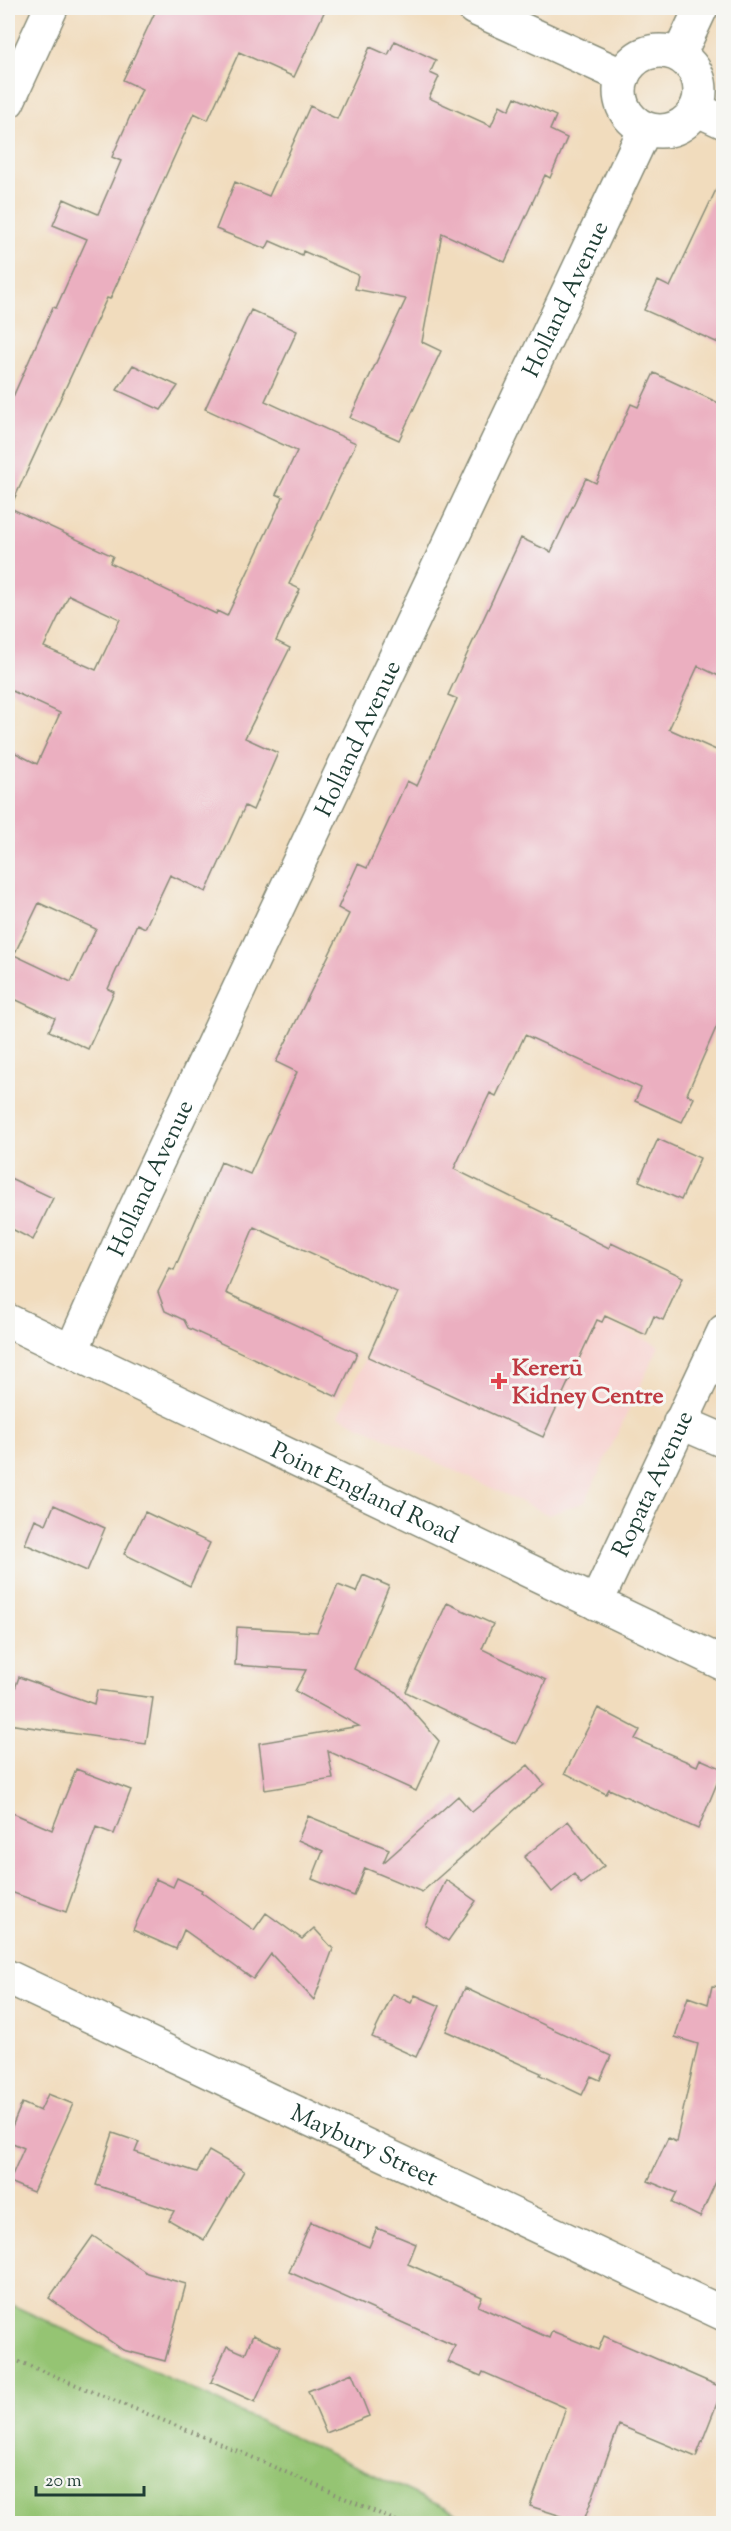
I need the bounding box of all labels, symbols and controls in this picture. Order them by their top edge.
street label: Holland Avenue [515,216,618,384]
street label: Holland Avenue [308,655,411,823]
street label: Holland Avenue [101,1095,203,1262]
place label: Kererū Kidney Centre [512,1352,664,1414]
marker: Kererū Kidney Centre [490,1372,508,1390]
street label: Ropata Avenue [605,1406,703,1563]
street label: Point England Road [265,1434,464,1554]
street label: Maybury Street [284,2097,443,2196]
scale bar [36,2459,144,2497]
text: 20 m [45,2469,82,2495]

